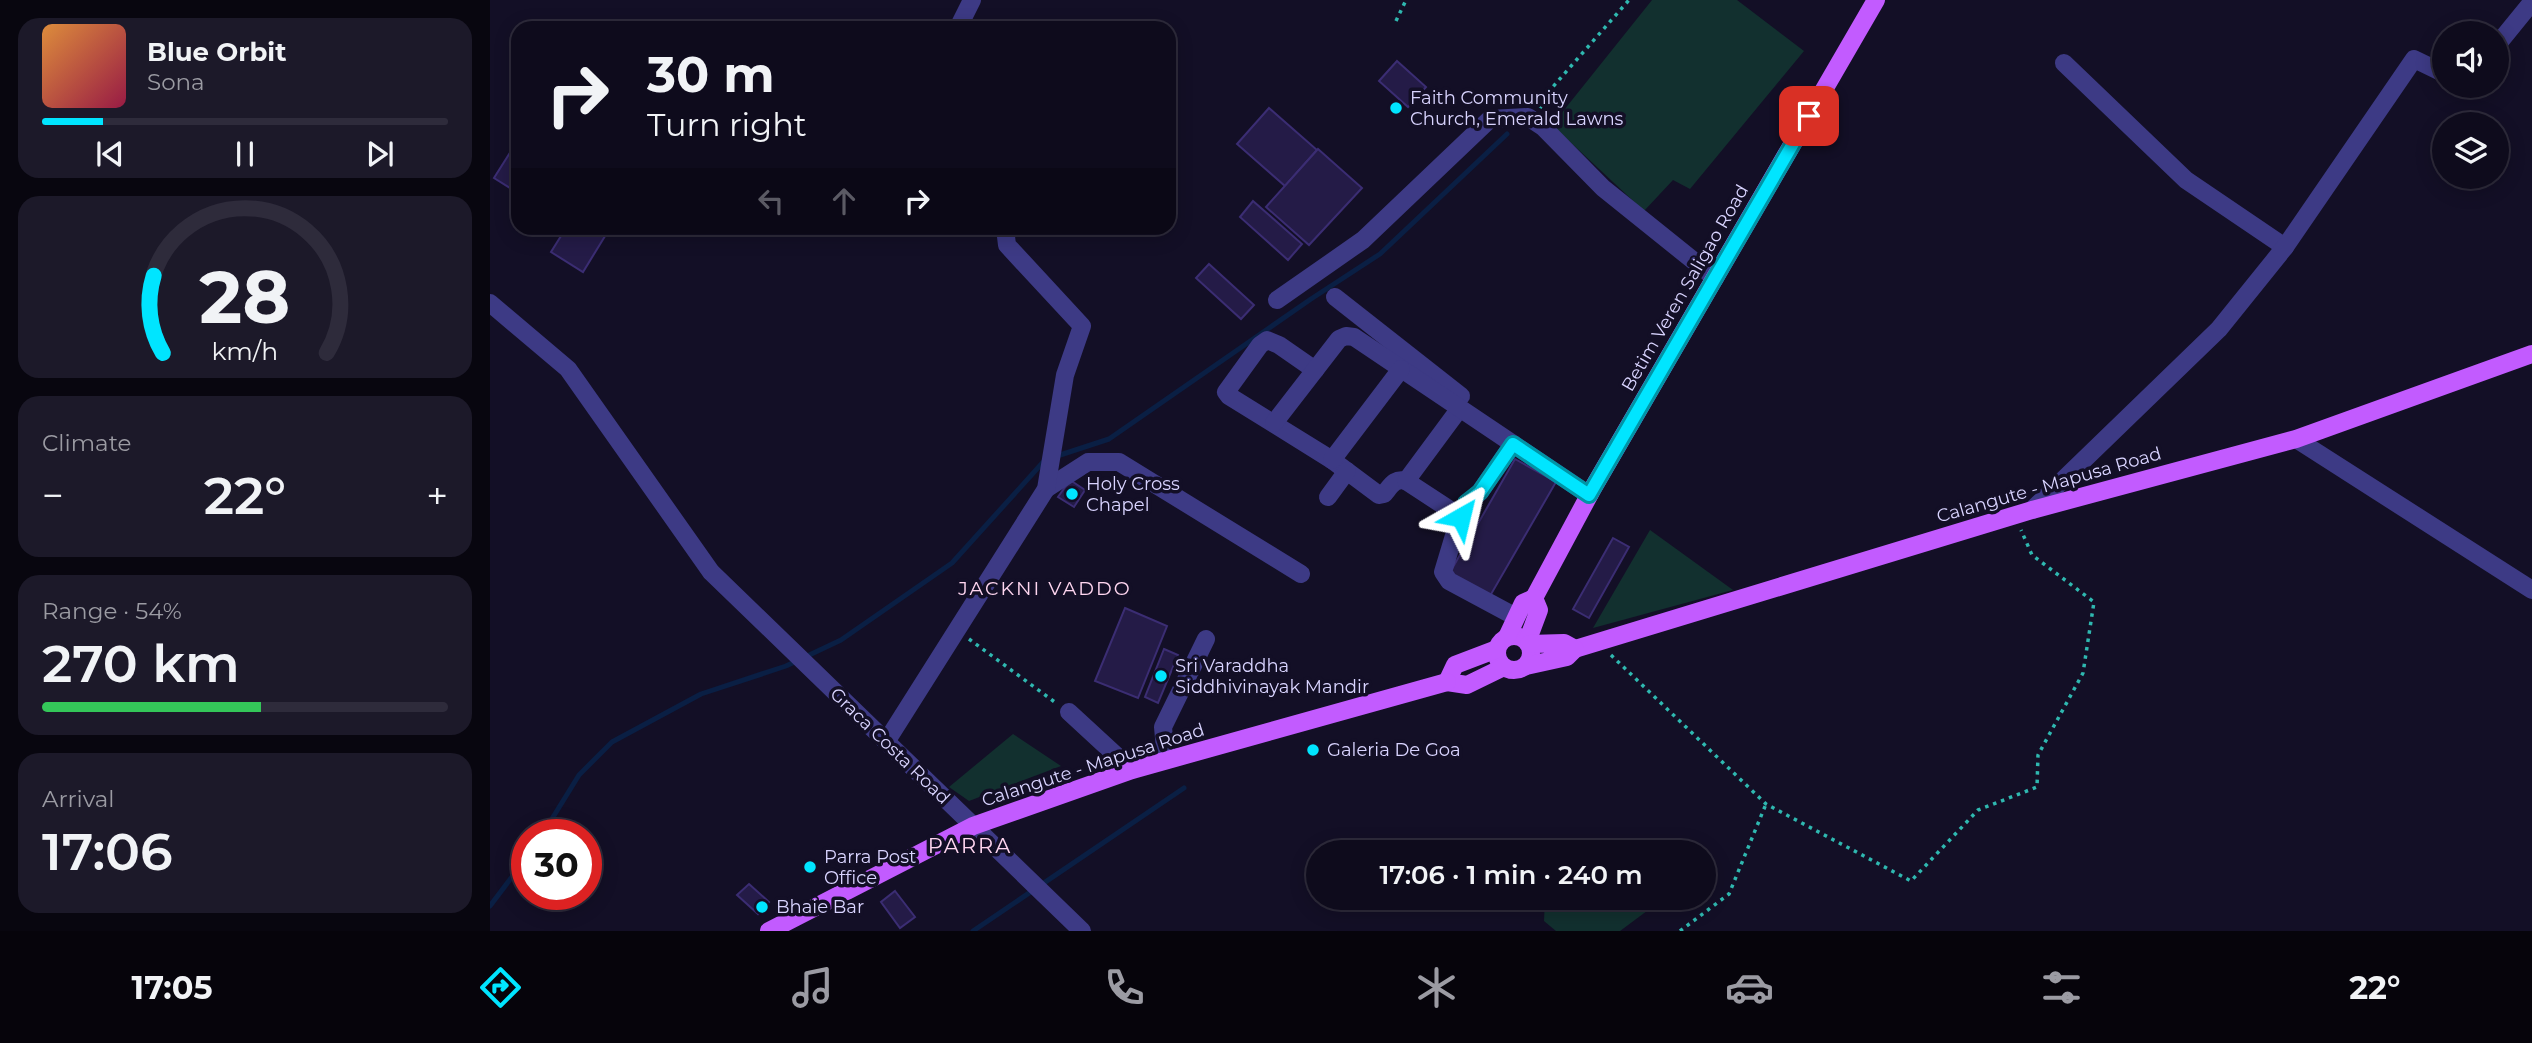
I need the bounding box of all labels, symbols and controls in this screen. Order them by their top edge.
map controls [2432,21,2509,189]
button: sound [2432,21,2509,98]
text: Blue Orbit [147,36,286,68]
text: 30 m [647,45,775,104]
icon: right [532,49,623,140]
text: Sona [147,68,205,96]
pin [1779,86,1839,146]
place label: Faith Community Church, Emerald Lawns [1410,87,1624,130]
icon: arrive [1790,97,1828,135]
marker: Faith Community Church, Emerald Lawns [1388,100,1404,116]
text: Turn right [647,105,807,144]
button: layers [2432,112,2509,189]
icon: previous [91,135,129,173]
icon: pause [226,135,264,173]
icon: next [361,135,399,173]
street label: Betim Veren Saligao Road [1617,181,1753,395]
icon: left [752,182,790,220]
icon: ahead [825,182,863,220]
icon: right [898,182,936,220]
text: 28 [200,254,291,342]
text: km/h [212,336,278,366]
text: Climate [42,429,131,457]
street label: Calangute - Mapusa Road [1934,442,2164,528]
text: 22° [204,464,286,527]
text: − [42,472,64,519]
text: + [426,472,448,519]
place label: Holy Cross Chapel [1086,473,1180,516]
position arrow [1424,480,1498,554]
marker: Holy Cross Chapel [1064,486,1080,502]
district label: JACKNI VADDO [957,577,1132,600]
text: Range · 54% [42,597,182,625]
text: 270 km [42,632,240,695]
place label: Sri Varaddha Siddhivinayak Mandir [1175,655,1369,698]
marker: Sri Varaddha Siddhivinayak Mandir [1153,668,1169,684]
street label: Graca Costa Road [825,683,955,809]
street label: Calangute - Mapusa Road [979,719,1207,811]
place label: Galeria De Goa [1327,739,1461,761]
marker: Galeria De Goa [1305,742,1321,758]
text: Arrival [42,785,115,813]
speed limit sign: 30 [511,819,602,910]
text: 17:06 [42,820,173,883]
district label: PARRA [928,833,1012,858]
place label: Parra Post Office [824,846,916,889]
marker: Parra Post Office [802,859,818,875]
text: 17:06 · 1 min · 240 m [1379,859,1643,891]
place label: Bhaie Bar [776,896,864,918]
marker: Bhaie Bar [754,899,770,915]
icon: directions [476,963,525,1012]
icon: music [788,963,837,1012]
icon: phone [1100,963,1149,1012]
icon: climate [1412,963,1461,1012]
icon: car [1725,963,1774,1012]
icon: filters [2037,963,2086,1012]
text: 17:05 [132,968,213,1007]
text: 22° [2349,968,2400,1007]

